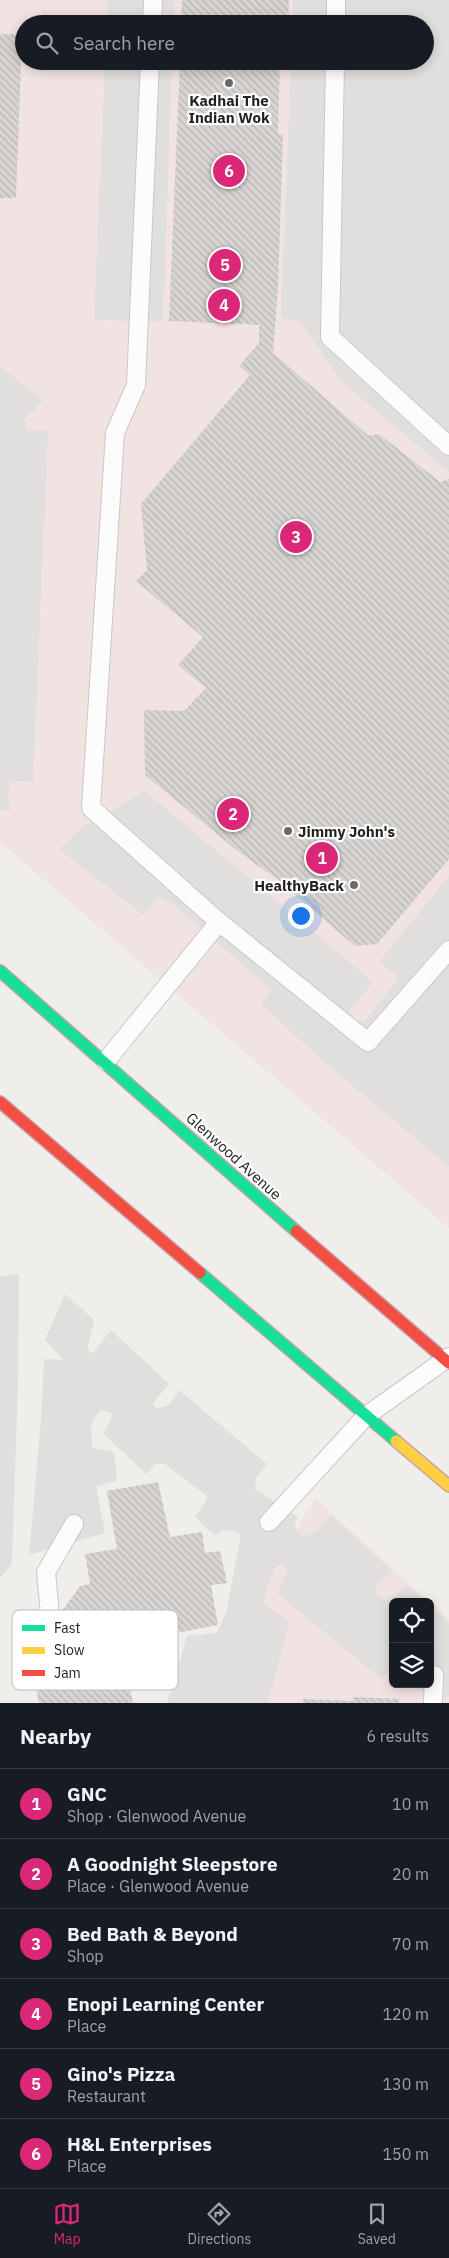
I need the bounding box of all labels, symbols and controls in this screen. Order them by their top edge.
search box [15,15,434,70]
icon: search [33,29,61,57]
text: Search here [73,31,175,55]
marker: Kadhai The Indian Wok [223,77,235,89]
place label: Kadhai The Indian Wok [188,91,270,127]
pin: 6 [213,152,245,190]
pin: 5 [209,246,241,284]
pin: 4 [208,286,240,324]
pin: 3 [280,518,312,556]
pin: 2 [217,795,249,833]
place label: Jimmy John's [298,822,395,841]
marker: Jimmy John's [282,825,294,837]
pin: 1 [306,839,338,877]
place label: HealthyBack [254,876,344,895]
marker: HealthyBack [348,879,360,891]
your location [288,903,314,929]
street label: Glenwood Avenue [182,1108,286,1204]
map controls [389,1598,434,1688]
button: locate [389,1598,434,1643]
legend [12,1610,178,1690]
text: Fast [54,1619,80,1637]
text: Slow [54,1641,85,1659]
button: layers [389,1643,434,1688]
text: Jam [54,1664,81,1682]
text: Nearby [20,1722,91,1750]
text: 6 results [366,1726,429,1746]
text: GNC [67,1782,107,1806]
text: 1 [31,1794,41,1814]
text: 10 m [392,1794,429,1814]
text: Shop · Glenwood Avenue [67,1806,246,1826]
text: A Goodnight Sleepstore [67,1852,278,1876]
text: 2 [31,1864,41,1884]
text: 20 m [392,1864,429,1884]
text: Place · Glenwood Avenue [67,1876,249,1896]
text: Bed Bath & Beyond [67,1922,238,1946]
text: 3 [31,1934,41,1954]
text: 70 m [392,1934,429,1954]
text: Shop [67,1946,104,1966]
text: Enopi Learning Center [67,1992,264,2016]
text: 4 [31,2004,41,2024]
text: 120 m [382,2004,429,2024]
text: Place [67,2016,106,2036]
text: Gino's Pizza [67,2062,175,2086]
text: 5 [31,2074,41,2094]
text: 130 m [382,2074,429,2094]
text: Restaurant [67,2086,146,2106]
text: H&L Enterprises [67,2132,212,2156]
text: 6 [31,2144,41,2164]
text: 150 m [382,2144,429,2164]
text: Place [67,2156,106,2176]
tab: Map [53,2200,81,2248]
tab: Directions [188,2200,251,2248]
tab: Saved [358,2200,396,2248]

